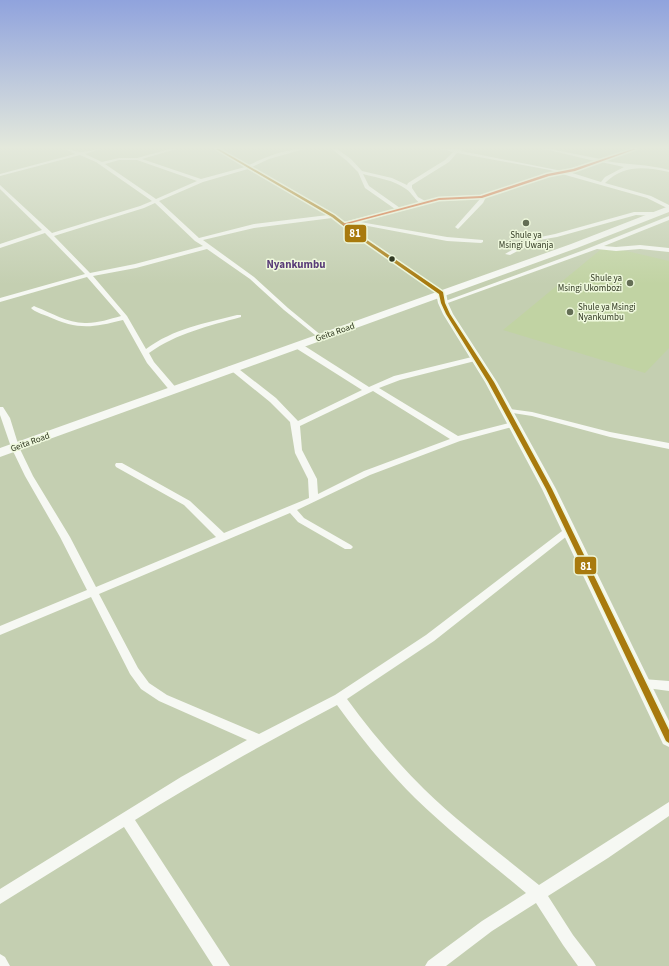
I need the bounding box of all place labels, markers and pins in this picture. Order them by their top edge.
marker: Shule ya Msingi Uwanja [521,218,531,228]
place label: Shule ya Msingi Uwanja [499,229,553,252]
unlabelled marker [387,254,397,264]
place label: Shule ya Msingi Ukombozi [558,272,622,295]
marker: Shule ya Msingi Ukombozi [625,278,635,288]
place label: Shule ya Msingi Nyankumbu [578,301,636,324]
marker: Shule ya Msingi Nyankumbu [565,307,575,317]

